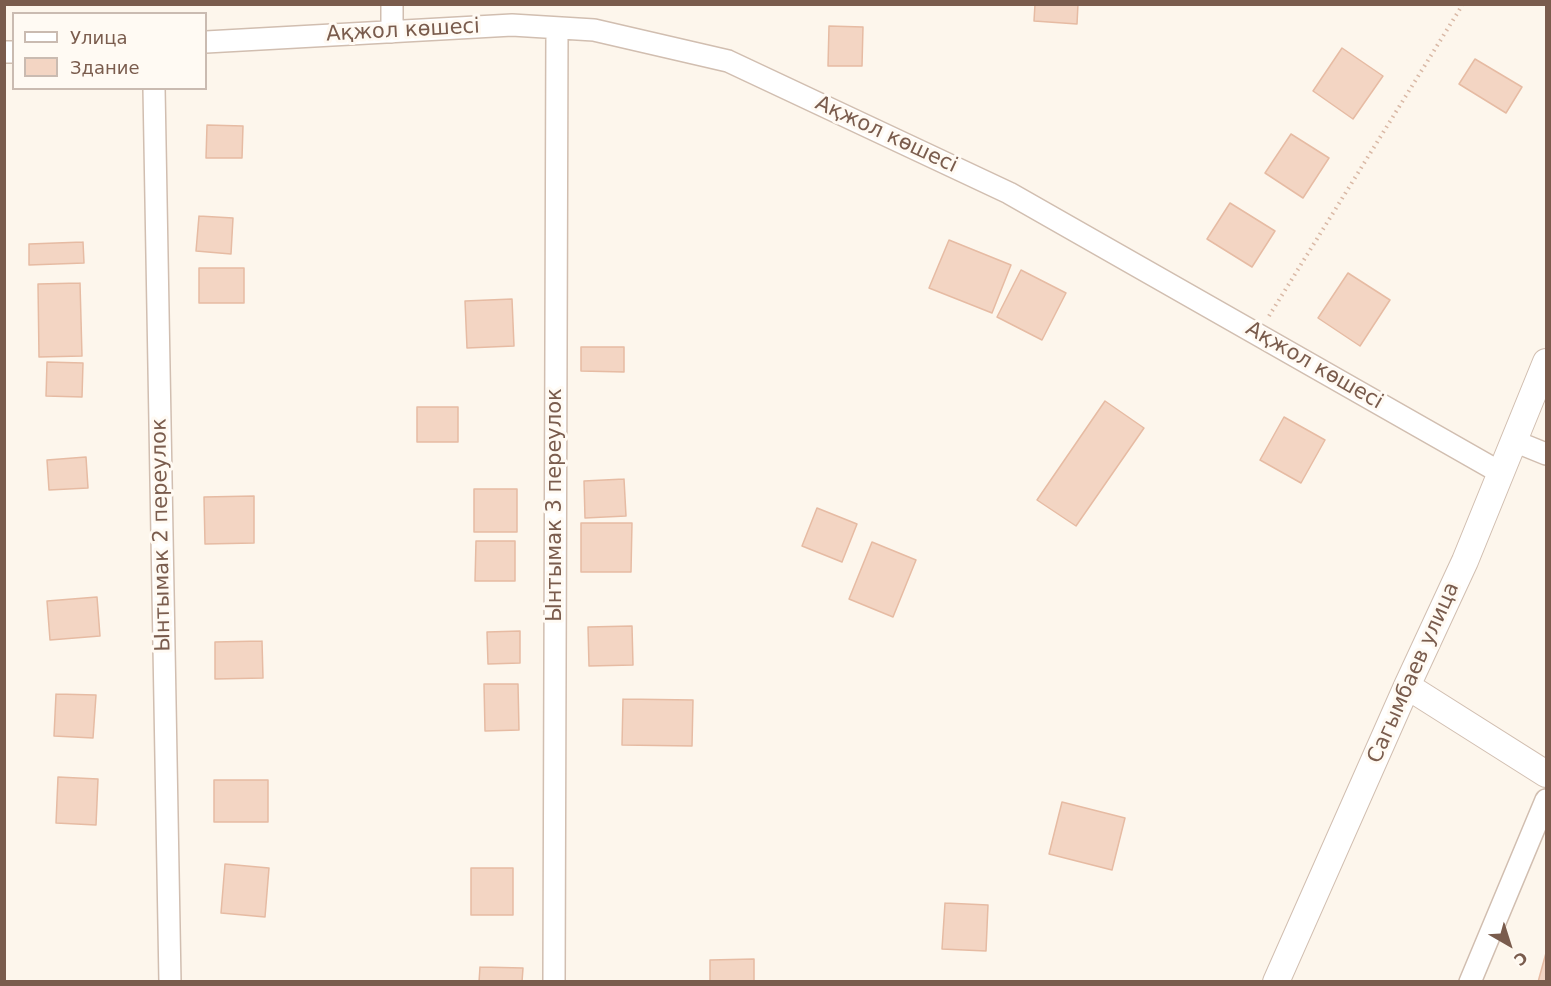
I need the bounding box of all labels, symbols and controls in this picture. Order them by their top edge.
legend [12,12,207,90]
street label: Ақжол көшесі [325,14,481,48]
text: Улица [70,27,127,48]
text: Здание [70,57,140,78]
street label: Ақжол көшесі [811,91,961,179]
street label: Ақжол көшесі [1241,317,1387,415]
street label: Ынтымак 3 переулок [543,388,569,622]
street label: Ынтымак 2 переулок [147,418,177,652]
street label: Сагымбаев улица [1363,579,1465,767]
north arrow [1479,914,1539,974]
text: С [1510,947,1531,969]

